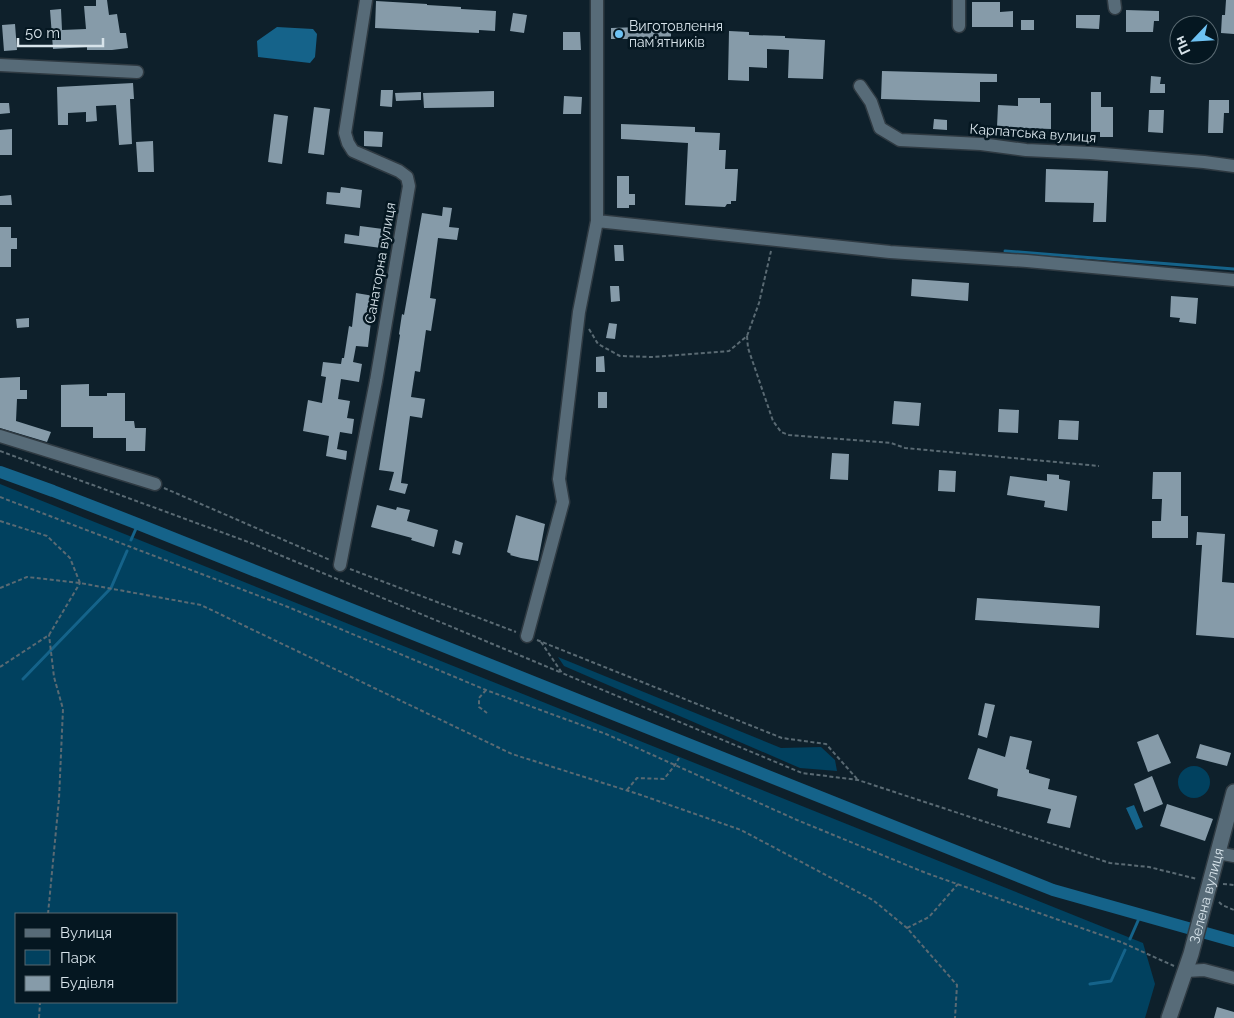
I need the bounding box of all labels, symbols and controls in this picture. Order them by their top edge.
scale bar [18,15,102,47]
north arrow [1169,15,1219,65]
place label: Виготовлення пам'ятників [629,18,723,50]
text: 50 m [25,24,60,42]
marker: Виготовлення пам'ятників [613,28,625,40]
text: Пн [1171,34,1193,57]
street label: Карпатська вулиця [969,121,1097,145]
street label: Санаторна вулиця [361,201,399,325]
street label: Зелена вулиця [1186,846,1227,945]
legend [15,913,178,1003]
text: Вулиця [60,924,112,942]
text: Парк [60,949,96,967]
text: Будівля [60,974,114,992]

